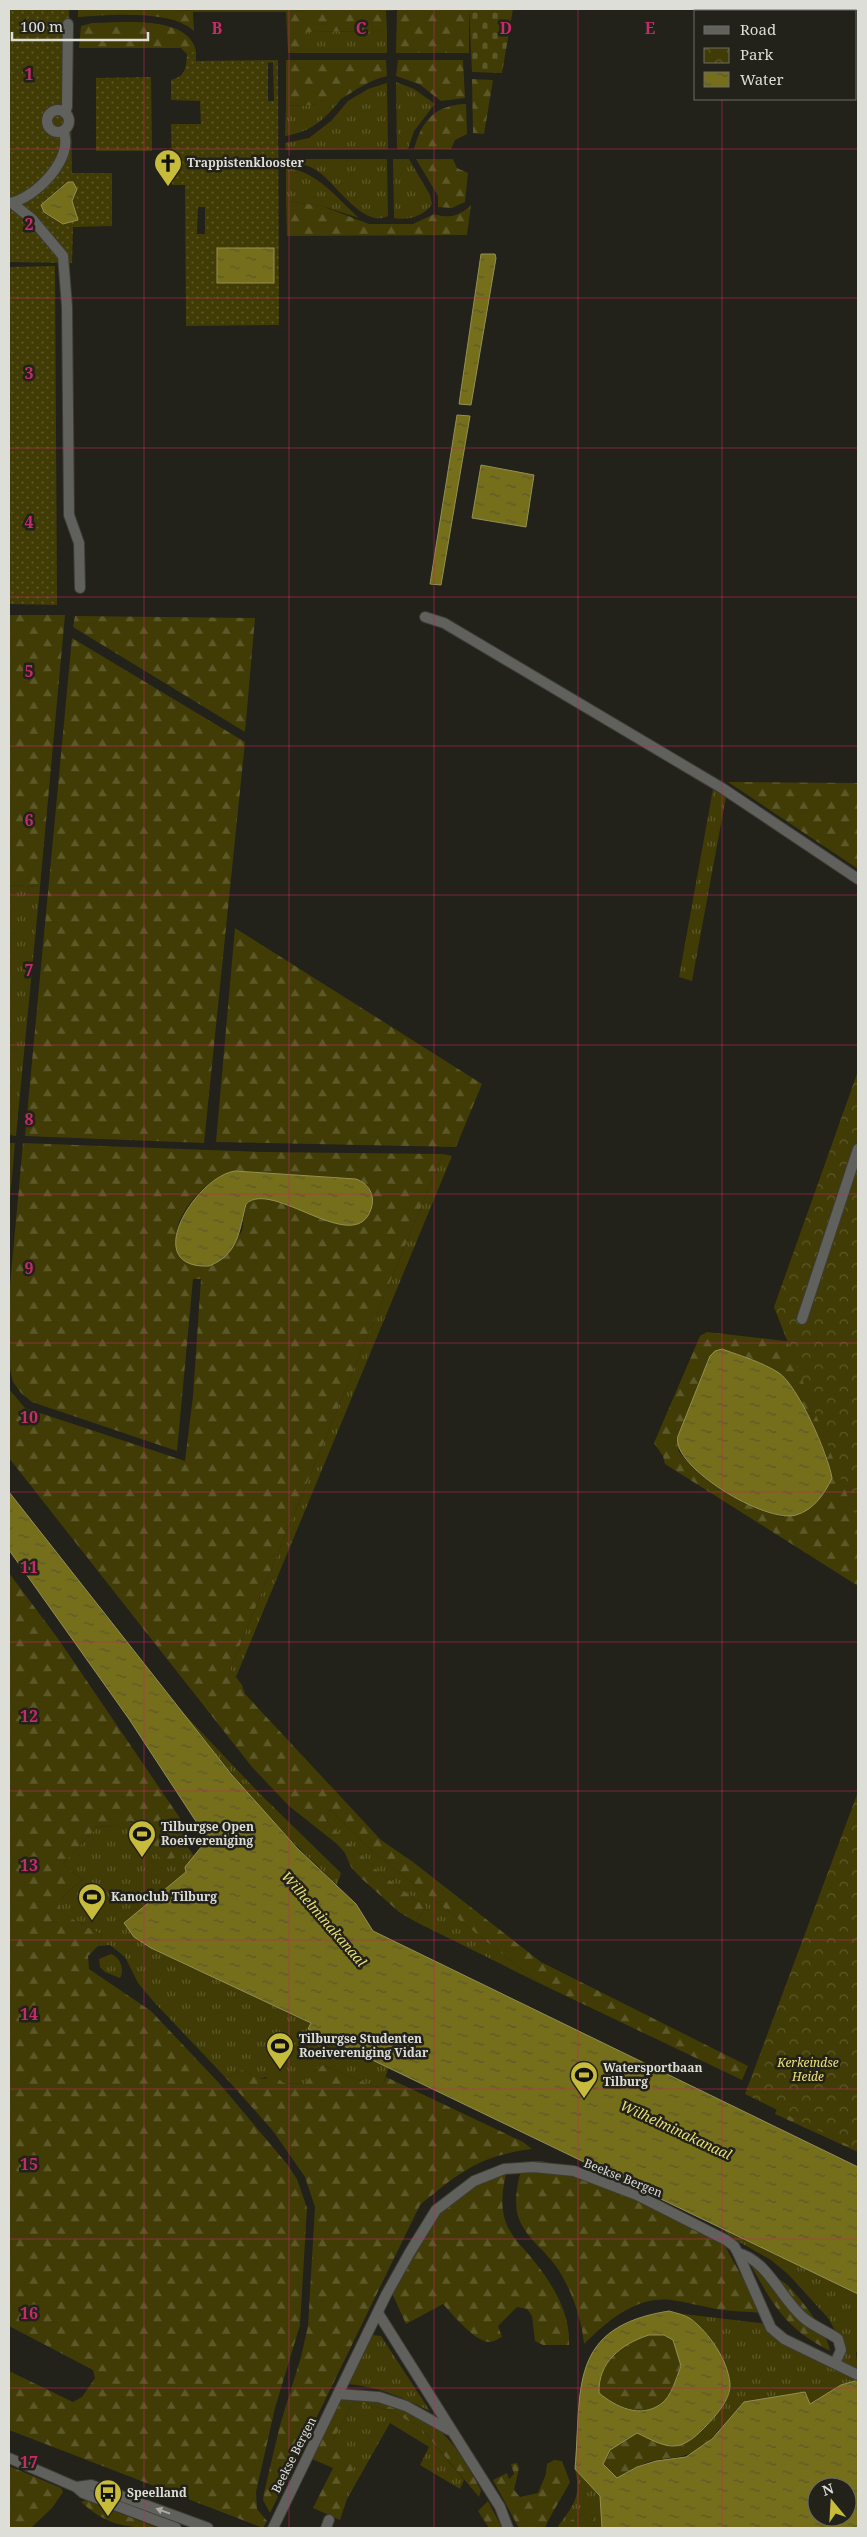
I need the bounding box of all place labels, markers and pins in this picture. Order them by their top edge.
church icon: Trappistenklooster [153,148,183,187]
place label: Trappistenklooster [187,154,304,171]
place label: Tilburgse Open Roeivereniging [161,1818,254,1849]
sports icon: Tilburgse Open Roeivereniging [127,1819,157,1858]
sports icon: Kanoclub Tilburg [77,1882,107,1921]
place label: Kanoclub Tilburg [111,1888,217,1905]
place label: Tilburgse Studenten Roeivereniging Vidar [299,2030,429,2061]
sports icon: Tilburgse Studenten Roeivereniging Vidar [265,2031,295,2070]
place label: Watersportbaan Tilburg [603,2059,702,2090]
sports icon: Watersportbaan Tilburg [569,2060,599,2099]
bus stop icon: Speelland [93,2478,123,2517]
place label: Speelland [127,2484,187,2501]

